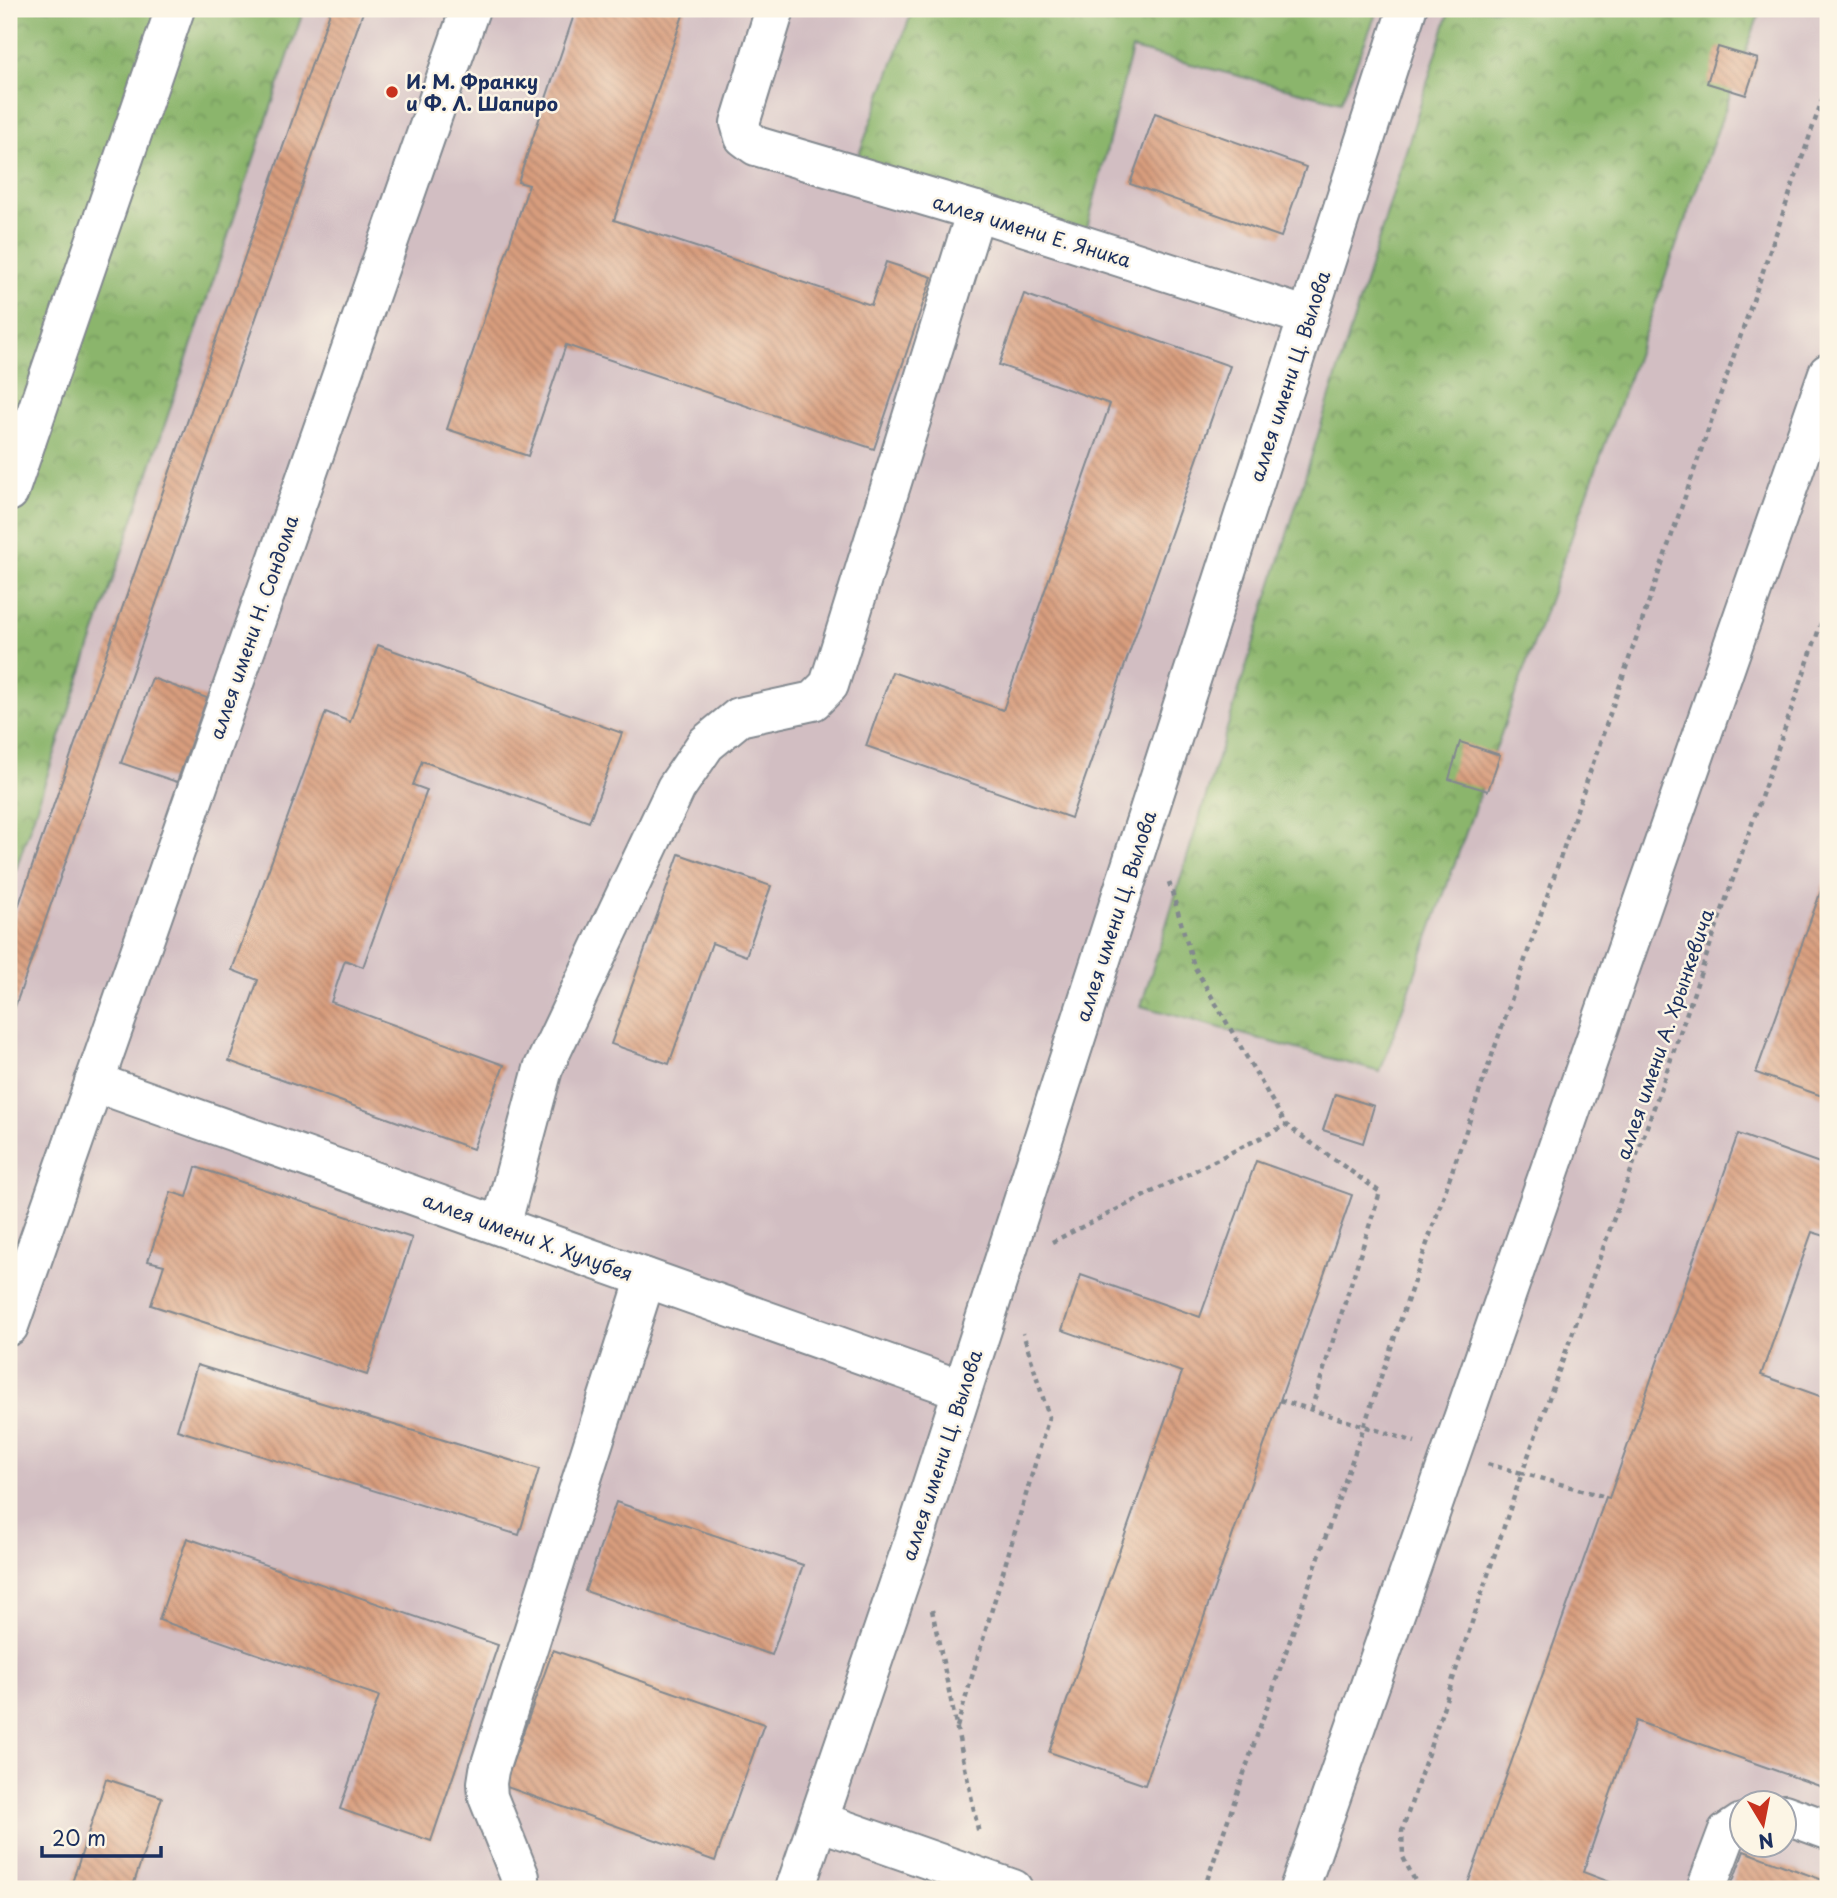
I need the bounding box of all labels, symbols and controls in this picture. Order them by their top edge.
place label: И. М. Франку и Ф. Л. Шапиро [406,67,558,117]
marker: И. М. Франку и Ф. Л. Шапиро [384,84,400,100]
street label: аллея имени Е. Яника [929,187,1135,273]
street label: аллея имени Ц. Вылова [1242,267,1336,485]
street label: аллея имени Н. Сондома [201,511,305,743]
street label: аллея имени Ц. Вылова [1068,807,1162,1025]
street label: аллея имени А. Хрынкевича [1608,905,1720,1163]
street label: аллея имени Х. Хулубея [419,1185,637,1287]
street label: аллея имени Ц. Вылова [894,1346,988,1564]
north arrow [1728,1790,1798,1860]
scale bar [42,1814,161,1858]
text: 20 m [52,1821,106,1853]
text: N [1756,1827,1776,1857]

